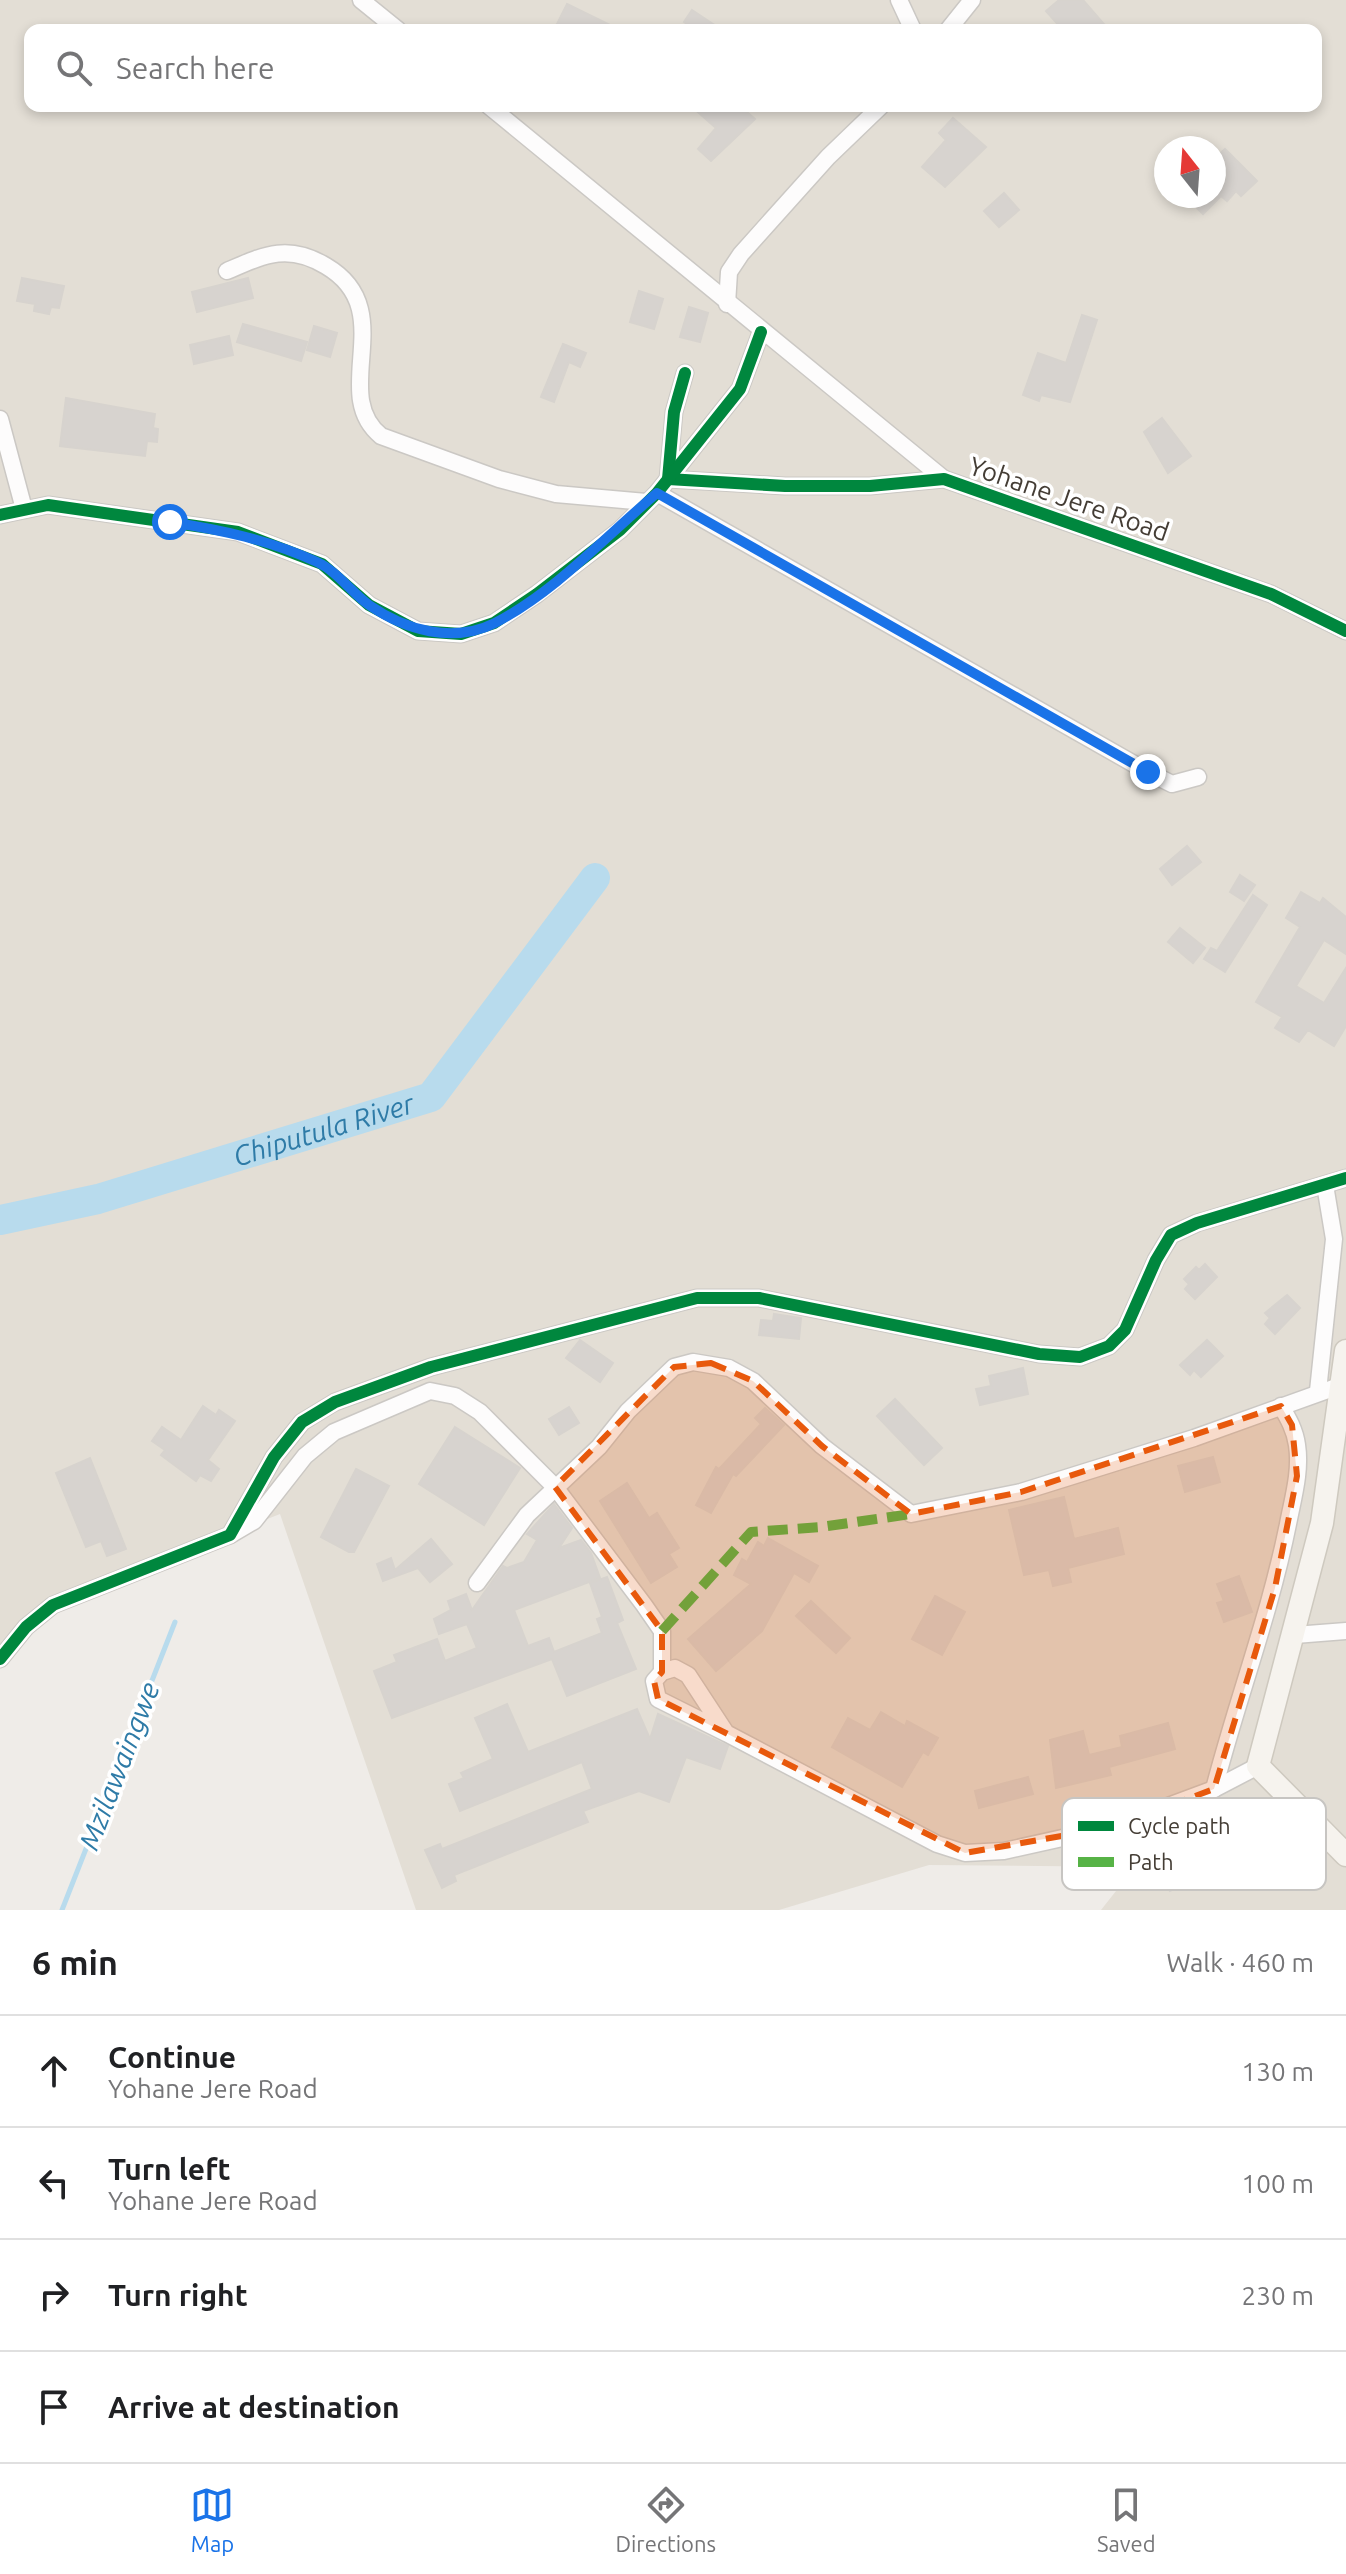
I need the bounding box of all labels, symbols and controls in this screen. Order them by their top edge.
search box [24,24,1322,112]
icon: search [52,46,96,90]
text: Search here [116,51,275,85]
north arrow [1154,136,1226,208]
street label: Yohane Jere Road [965,451,1173,546]
route start [152,504,188,540]
route end [1130,754,1166,790]
water label: Chiputula River [229,1087,419,1172]
water label: Mzilawaingwe [72,1678,165,1854]
legend [1062,1798,1326,1890]
text: Cycle path [1128,1813,1231,1838]
text: Path [1128,1849,1173,1874]
text: 6 min [32,1943,118,1981]
text: Walk · 460 m [1166,1948,1314,1977]
text: Continue [108,2040,236,2074]
icon: ahead [32,2049,76,2093]
text: 130 m [1242,2057,1314,2086]
text: Yohane Jere Road [108,2074,318,2103]
text: Turn left [108,2152,230,2186]
icon: left [32,2161,76,2205]
text: 100 m [1242,2169,1314,2198]
text: Yohane Jere Road [108,2186,318,2215]
icon: right [32,2273,76,2317]
text: Turn right [108,2278,248,2312]
text: 230 m [1242,2281,1314,2310]
icon: arrive [32,2385,76,2429]
text: Arrive at destination [108,2390,400,2424]
tab: Map [190,2483,234,2556]
tab: Directions [615,2483,716,2556]
tab: Saved [1097,2483,1156,2556]

